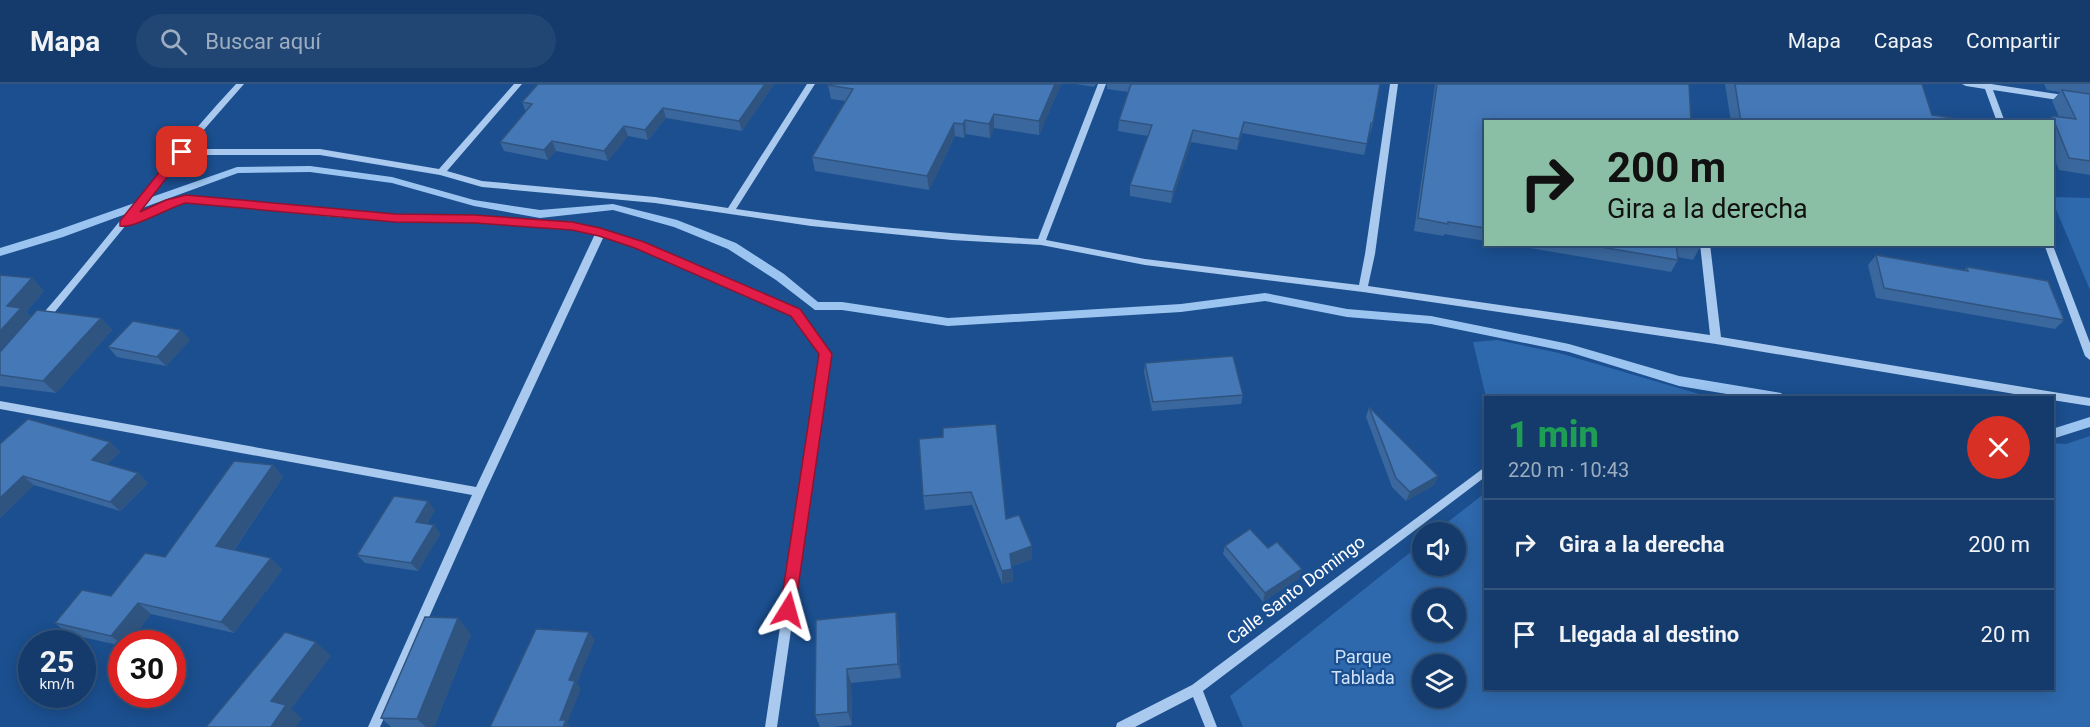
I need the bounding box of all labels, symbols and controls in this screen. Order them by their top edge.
search box [136,14,556,68]
text: Mapa [30,25,100,58]
icon: search [157,25,190,58]
text: Buscar aquí [205,29,321,54]
text: Mapa [1788,29,1841,53]
text: Capas [1874,29,1933,53]
text: Compartir [1966,29,2060,53]
pin [156,126,207,177]
icon: arrive [165,135,198,168]
text: 200 m [1607,143,1726,192]
icon: right [1508,144,1586,222]
text: Gira a la derecha [1607,193,1808,225]
text: 1 min [1508,414,1599,456]
button: close [1967,416,2030,479]
text: 220 m · 10:43 [1508,458,1629,482]
map controls [1412,522,1466,708]
button: sound [1412,522,1466,576]
icon: right [1508,528,1541,561]
street label: Calle Santo Domingo [1222,531,1369,648]
text: Gira a la derecha [1559,532,1725,557]
text: 200 m [1968,532,2030,557]
position arrow [756,578,820,642]
button: search [1412,588,1466,642]
icon: arrive [1508,618,1541,651]
text: Llegada al destino [1559,622,1739,647]
text: 20 m [1981,622,2030,647]
speed limit sign: 30 [108,630,186,708]
text: 25 [40,644,74,679]
park label: Parque Tablada [1331,646,1395,688]
button: layers [1412,654,1466,708]
text: km/h [39,675,75,693]

